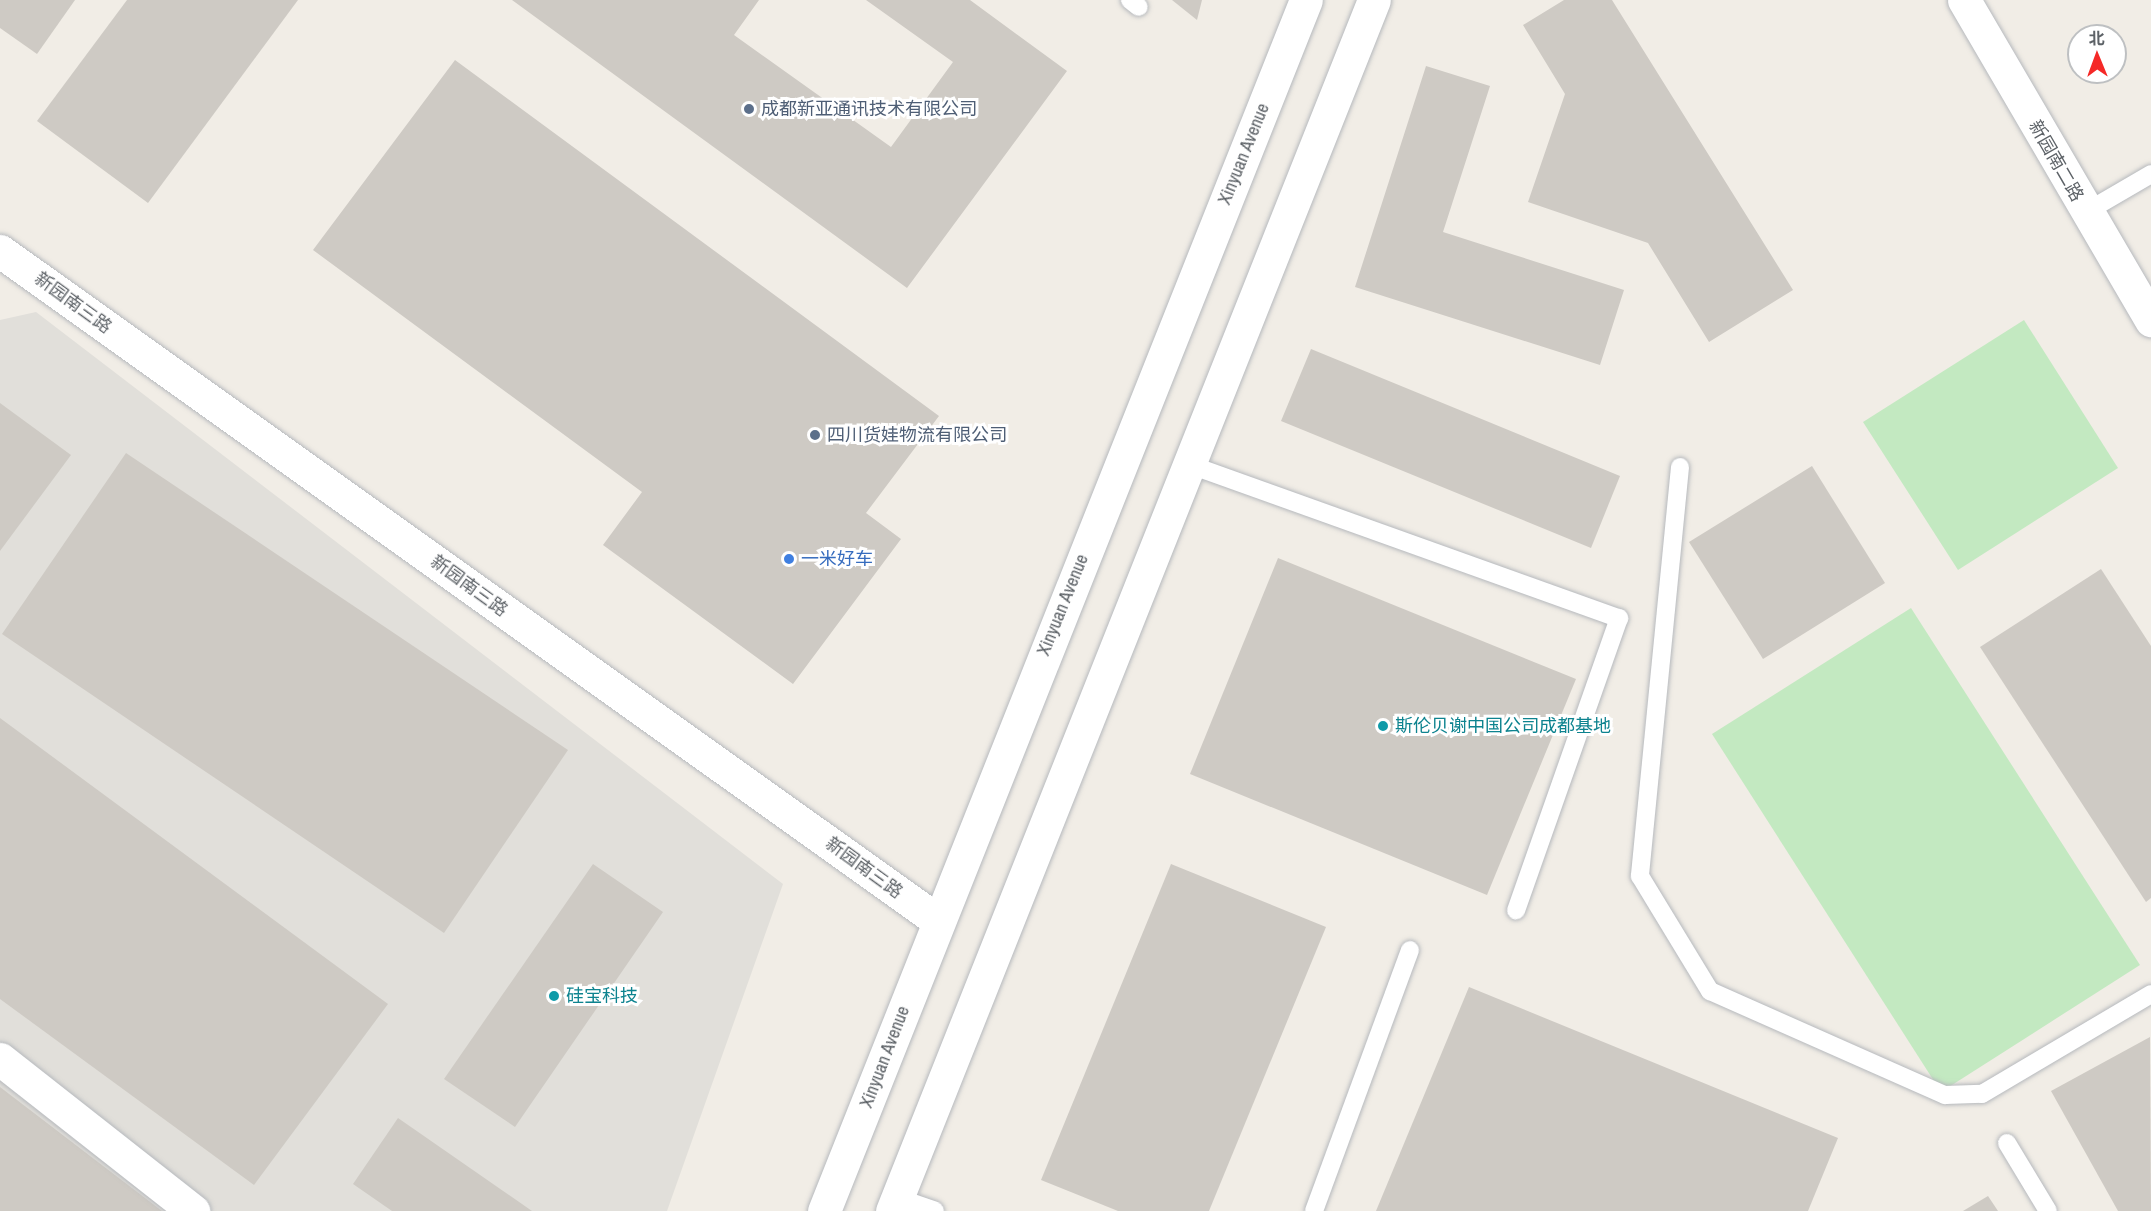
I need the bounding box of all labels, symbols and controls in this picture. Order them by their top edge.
north arrow [2067,24,2127,84]
text: 北 [2089,27,2105,49]
place label: 成都新亚通讯技术有限公司 [761,98,977,120]
street label: Xinyuan Avenue [1214,100,1274,208]
marker: 成都新亚通讯技术有限公司 [742,102,756,116]
street label: 新园南二路 [2024,117,2088,205]
street label: 新园南三路 [30,268,116,338]
place label: 四川货娃物流有限公司 [827,424,1007,446]
marker: 四川货娃物流有限公司 [808,428,822,442]
place label: 一米好车 [801,548,873,570]
street label: 新园南三路 [426,551,512,621]
street label: Xinyuan Avenue [1033,551,1093,659]
marker: 一米好车 [782,552,796,566]
place label: 斯伦贝谢中国公司成都基地 [1395,715,1611,737]
marker: 斯伦贝谢中国公司成都基地 [1376,719,1390,733]
street label: 新园南三路 [821,833,907,903]
place label: 硅宝科技 [566,985,638,1007]
marker: 硅宝科技 [547,989,561,1003]
street label: Xinyuan Avenue [856,1003,914,1111]

